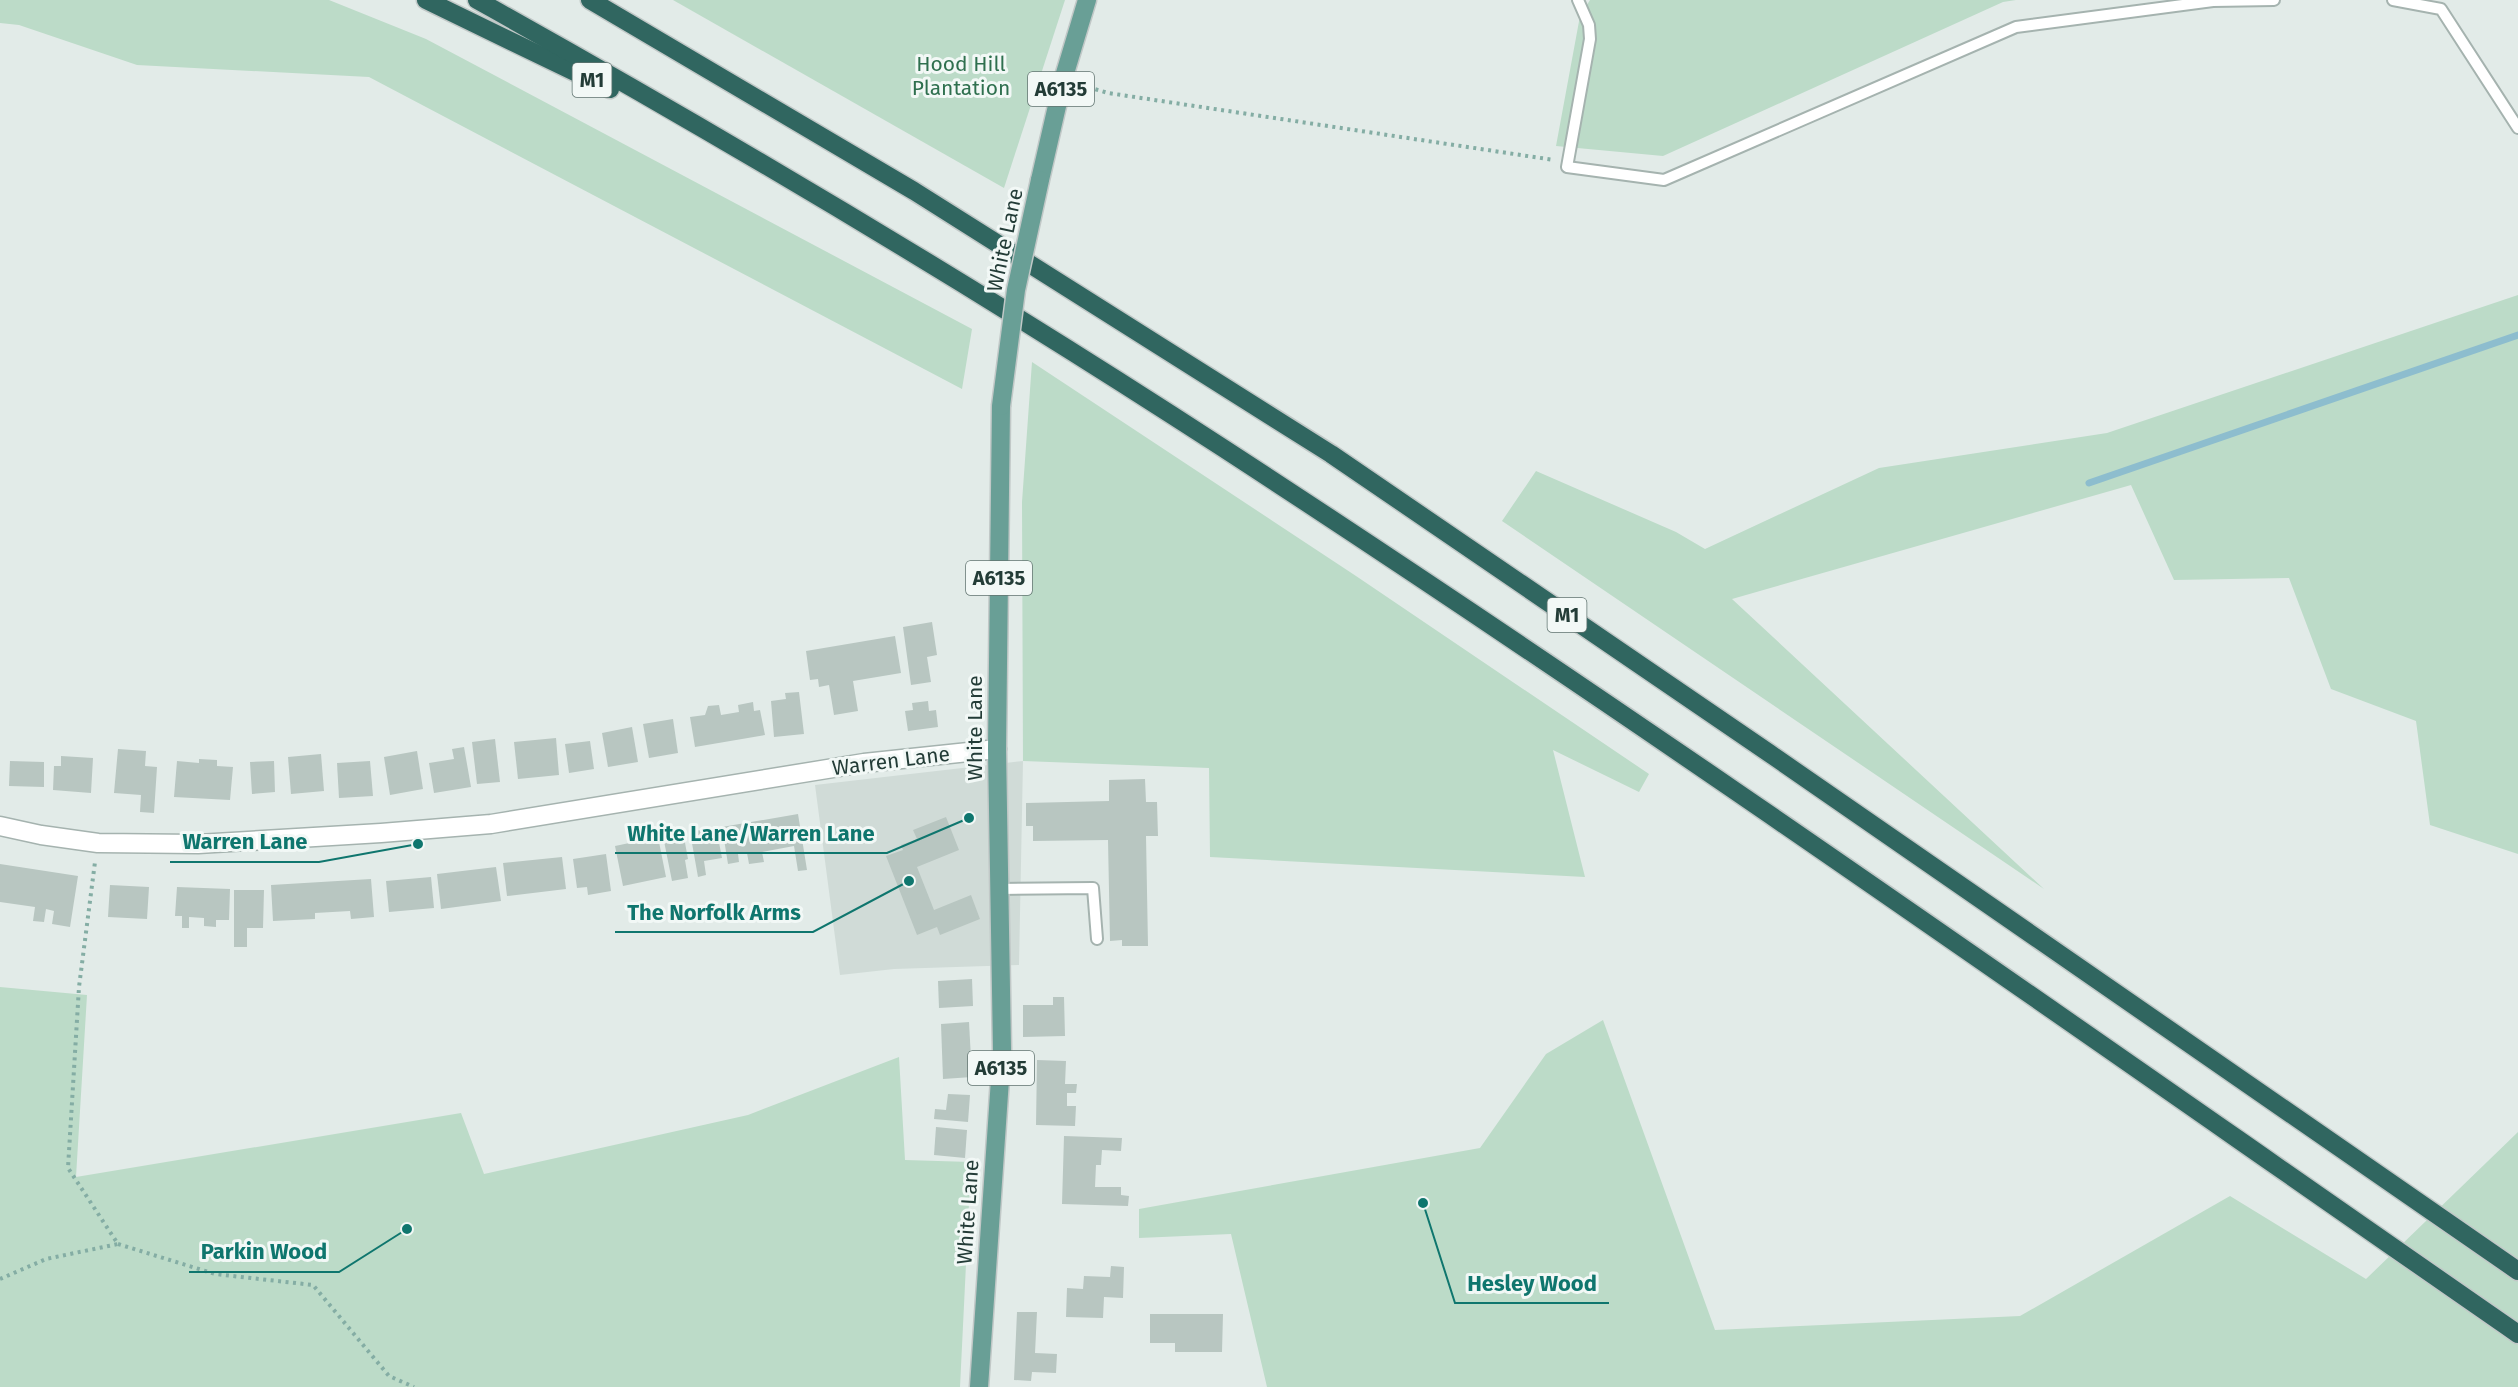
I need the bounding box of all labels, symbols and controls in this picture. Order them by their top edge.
park label: Hood Hill Plantation [912,51,1010,101]
road number: M1 [572,63,612,97]
road number: A6135 [1028,72,1094,106]
street label: White Lane [981,186,1029,294]
road number: A6135 [966,561,1032,595]
road number: M1 [1548,598,1586,632]
street label: White Lane [962,675,988,781]
street label: Warren Lane [831,741,951,781]
callout: White Lane/Warren Lane [615,813,887,853]
text: White Lane/Warren Lane [627,820,875,847]
callout: Warren Lane [170,822,319,862]
text: Warren Lane [182,828,308,855]
callout: The Norfolk Arms [615,892,813,932]
text: The Norfolk Arms [627,899,801,926]
road number: A6135 [968,1051,1034,1085]
street label: White Lane [951,1159,985,1265]
callout: Parkin Wood [189,1232,339,1272]
text: Parkin Wood [201,1238,327,1265]
callout: Hesley Wood [1455,1263,1609,1303]
text: Hesley Wood [1467,1270,1597,1297]

